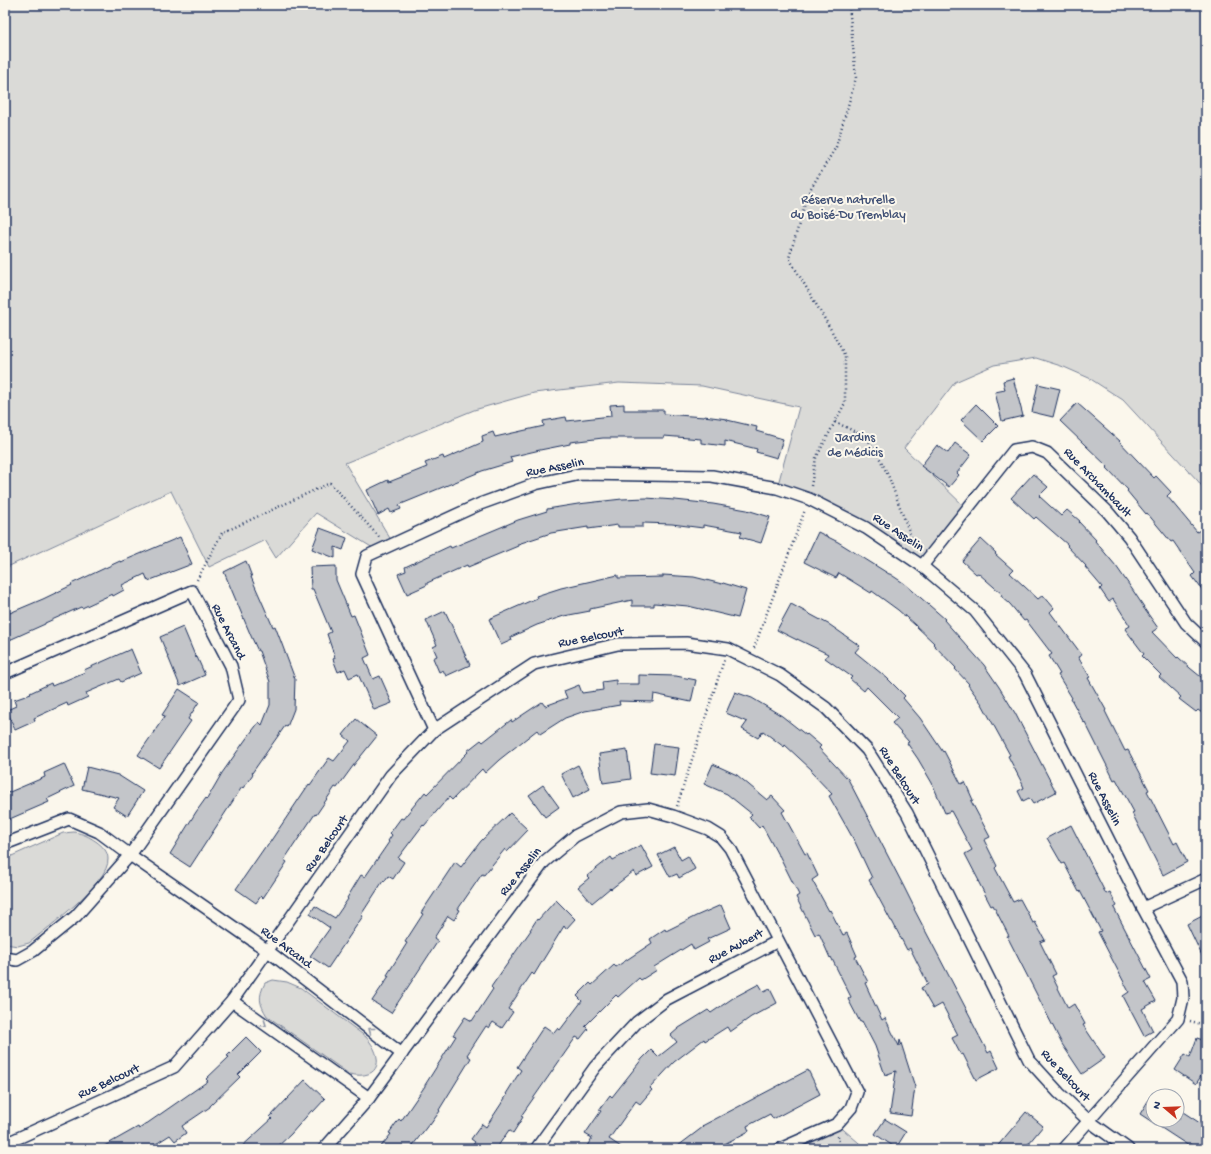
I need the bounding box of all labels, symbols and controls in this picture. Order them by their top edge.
park label: Réserve naturelle du Boisé-Du Tremblay [790,193,906,223]
park label: Jardins de Médicis [827,431,884,461]
street label: Rue Archambault [1060,445,1135,522]
street label: Rue Asselin [525,455,586,481]
street label: Rue Asselin [870,510,927,556]
street label: Rue Arcand [208,602,249,664]
street label: Rue Belcourt [557,624,627,652]
street label: Rue Belcourt [875,744,924,809]
street label: Rue Asselin [1084,770,1124,829]
street label: Rue Belcourt [302,811,353,875]
street label: Rue Asselin [497,844,546,899]
street label: Rue Arcand [257,924,316,973]
street label: Rue Aubert [706,926,767,968]
one-way arrow [260,1019,267,1027]
one-way arrow [368,1028,375,1035]
street label: Rue Belcourt [1037,1047,1094,1107]
street label: Rue Belcourt [76,1061,144,1103]
north arrow [1145,1088,1185,1128]
text: N [1151,1100,1164,1111]

